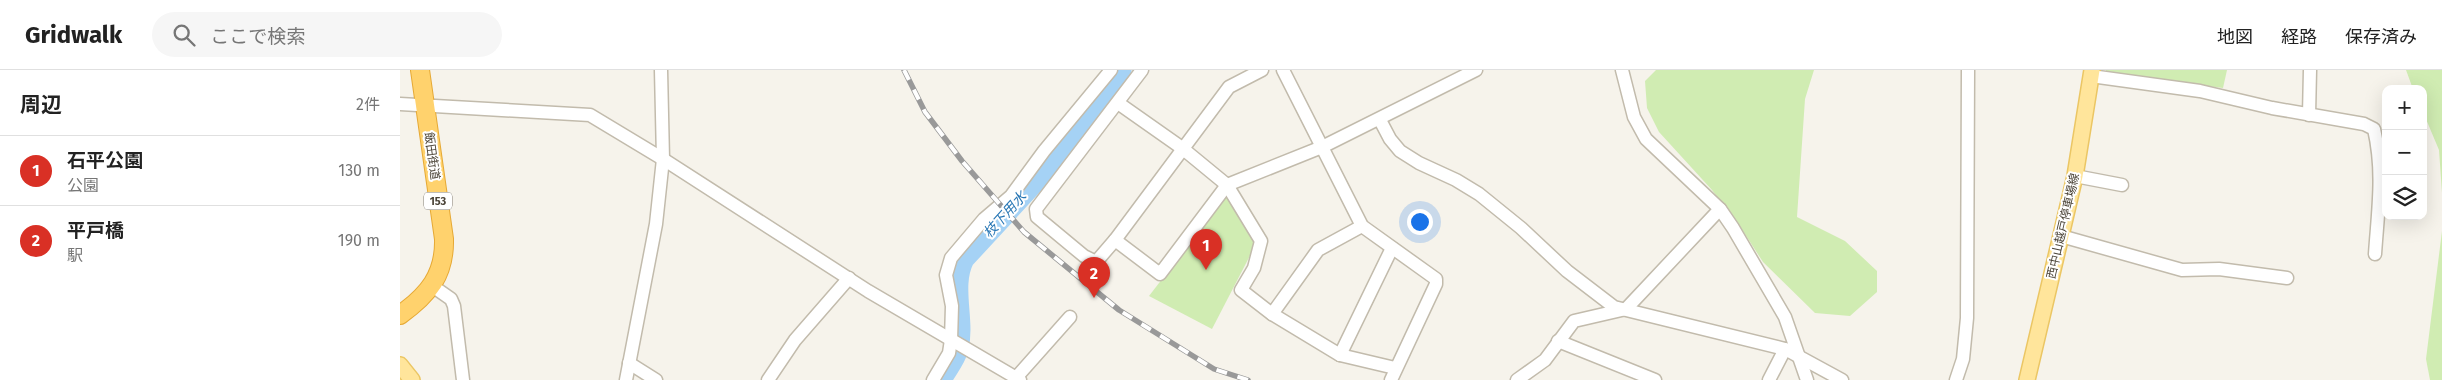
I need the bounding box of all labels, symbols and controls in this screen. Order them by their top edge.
search box [152,12,502,57]
text: Gridwalk [25,21,122,49]
icon: search [170,21,198,49]
text: ここで検索 [210,25,305,48]
text: 地図 [2217,26,2253,48]
text: 経路 [2281,26,2317,48]
text: 保存済み [2345,26,2417,48]
map controls [2382,85,2427,220]
button: + [2382,85,2427,130]
text: 周辺 [20,92,62,118]
text: 2件 [356,95,380,114]
button: − [2382,130,2427,175]
street label: 飯田街道 [422,131,442,181]
text: 石平公園 [67,149,143,172]
text: 1 [32,161,40,180]
text: 130 m [338,161,380,180]
street label: 西中山越戸停車場線 [2044,172,2082,280]
button: layers [2382,175,2427,220]
text: 公園 [67,176,99,195]
water label: 枝下用水 [980,187,1031,241]
road number: 153 [424,192,452,210]
your location [1407,209,1433,235]
text: 平戸橋 [67,219,124,242]
pin: 1 [1190,229,1222,270]
text: 2 [32,231,40,250]
text: 190 m [338,231,380,250]
text: 駅 [67,246,83,265]
pin: 2 [1078,257,1110,298]

